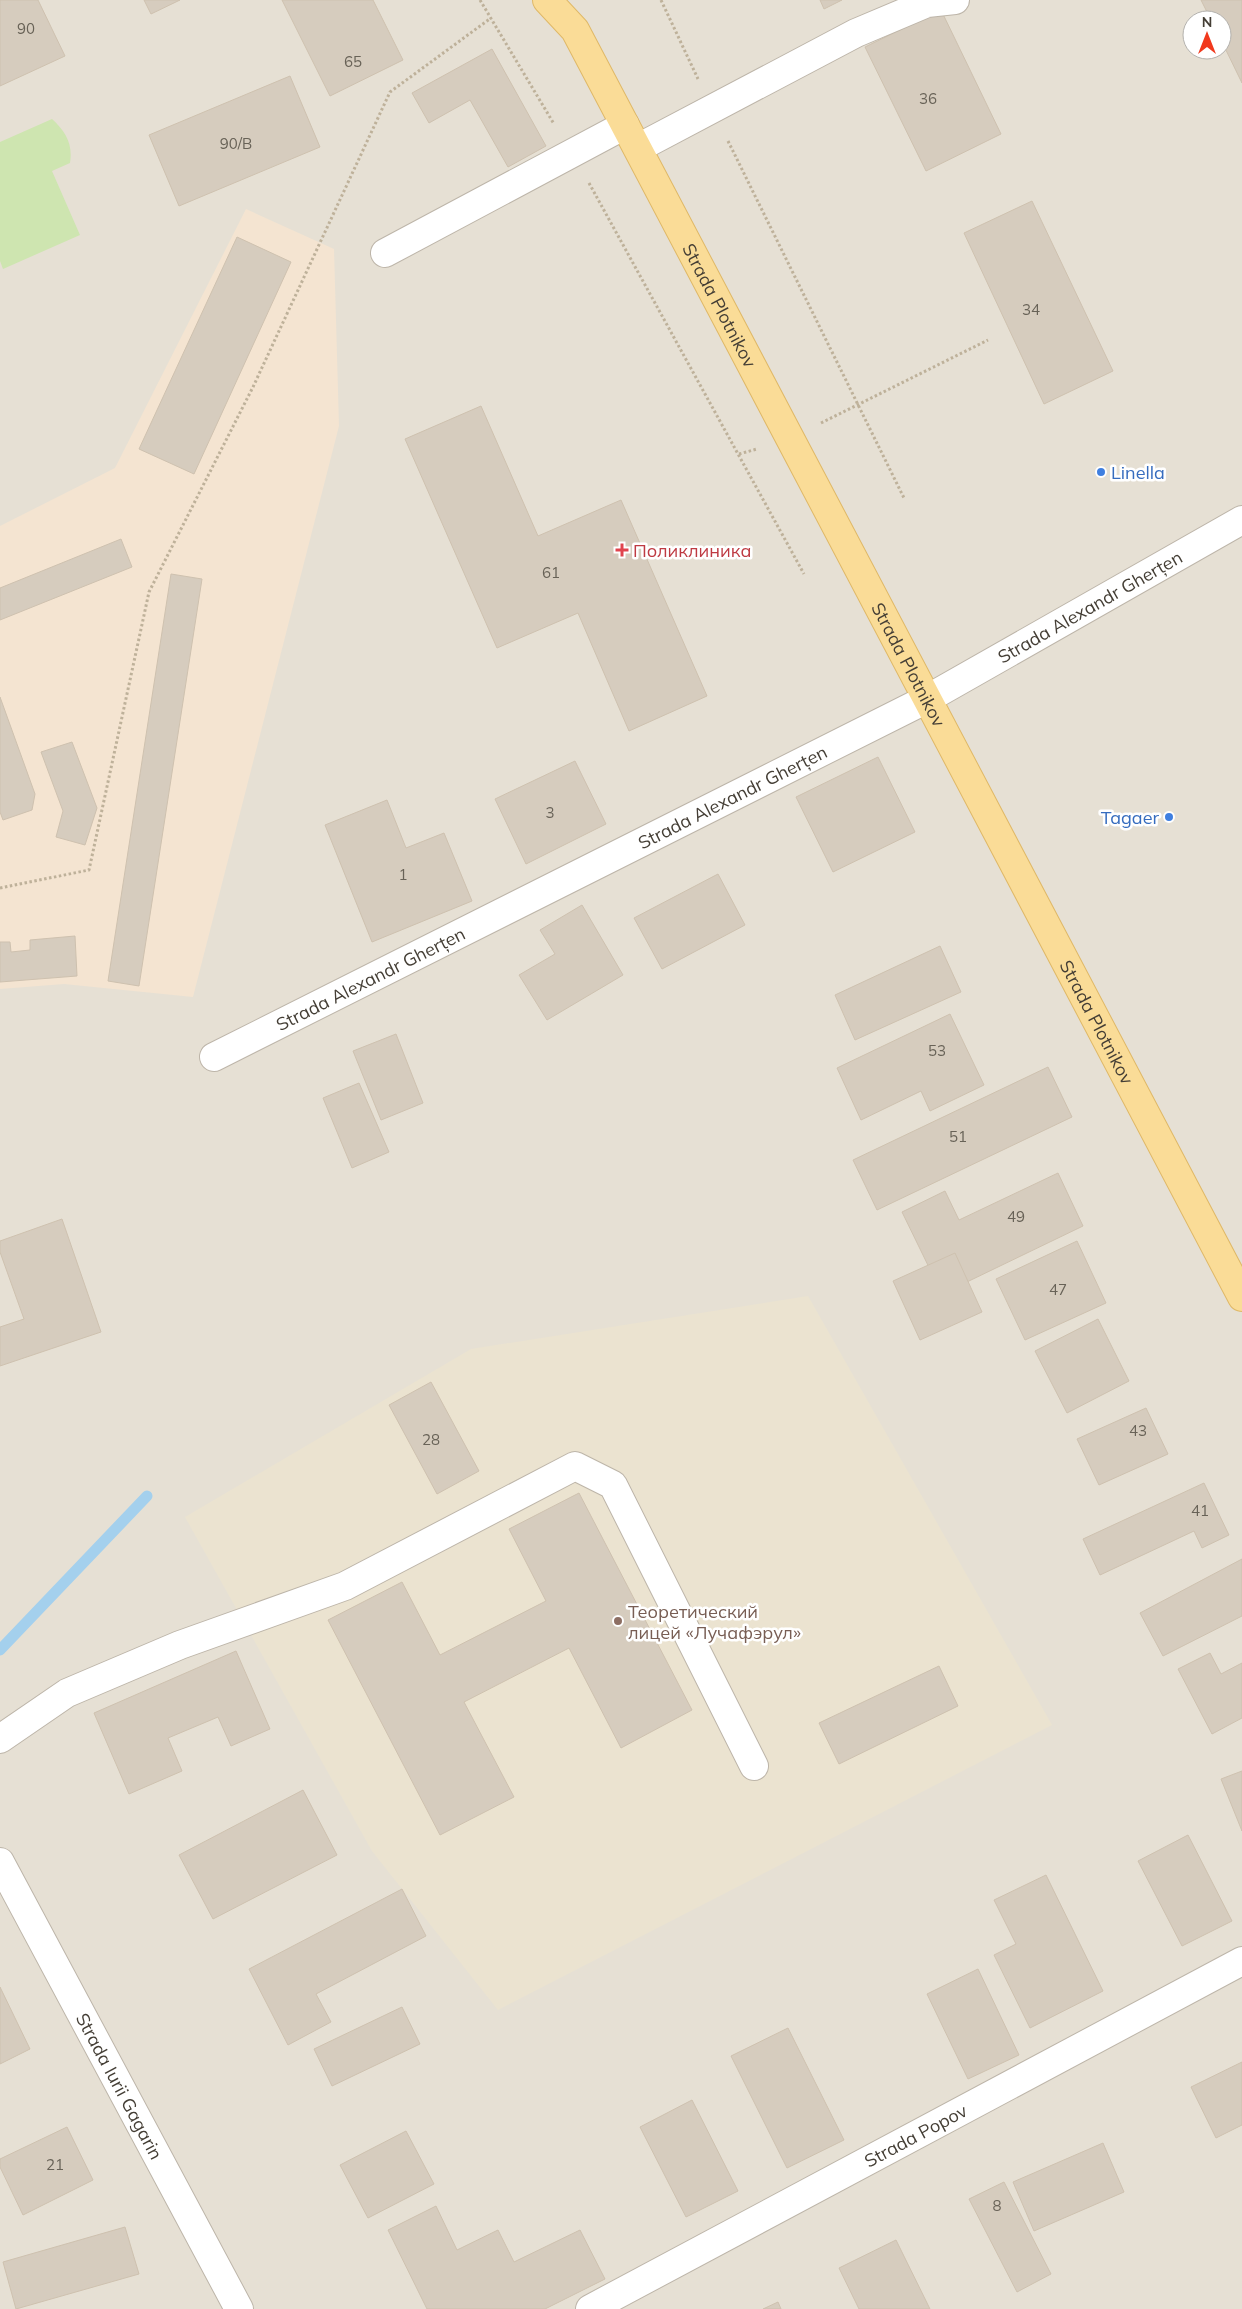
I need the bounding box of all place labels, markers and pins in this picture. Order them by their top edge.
place label: Linella [1111,461,1165,484]
marker: Linella [1095,466,1107,478]
place label: Поликлиника [633,539,751,562]
marker: Поликлиника [615,543,629,557]
place label: Tagaer [1101,806,1159,829]
marker: Tagaer [1163,811,1175,823]
place label: Теоретический лицей «Лучафэрул» [628,1600,801,1644]
marker: Теоретический лицей «Лучафэрул» [612,1615,624,1627]

